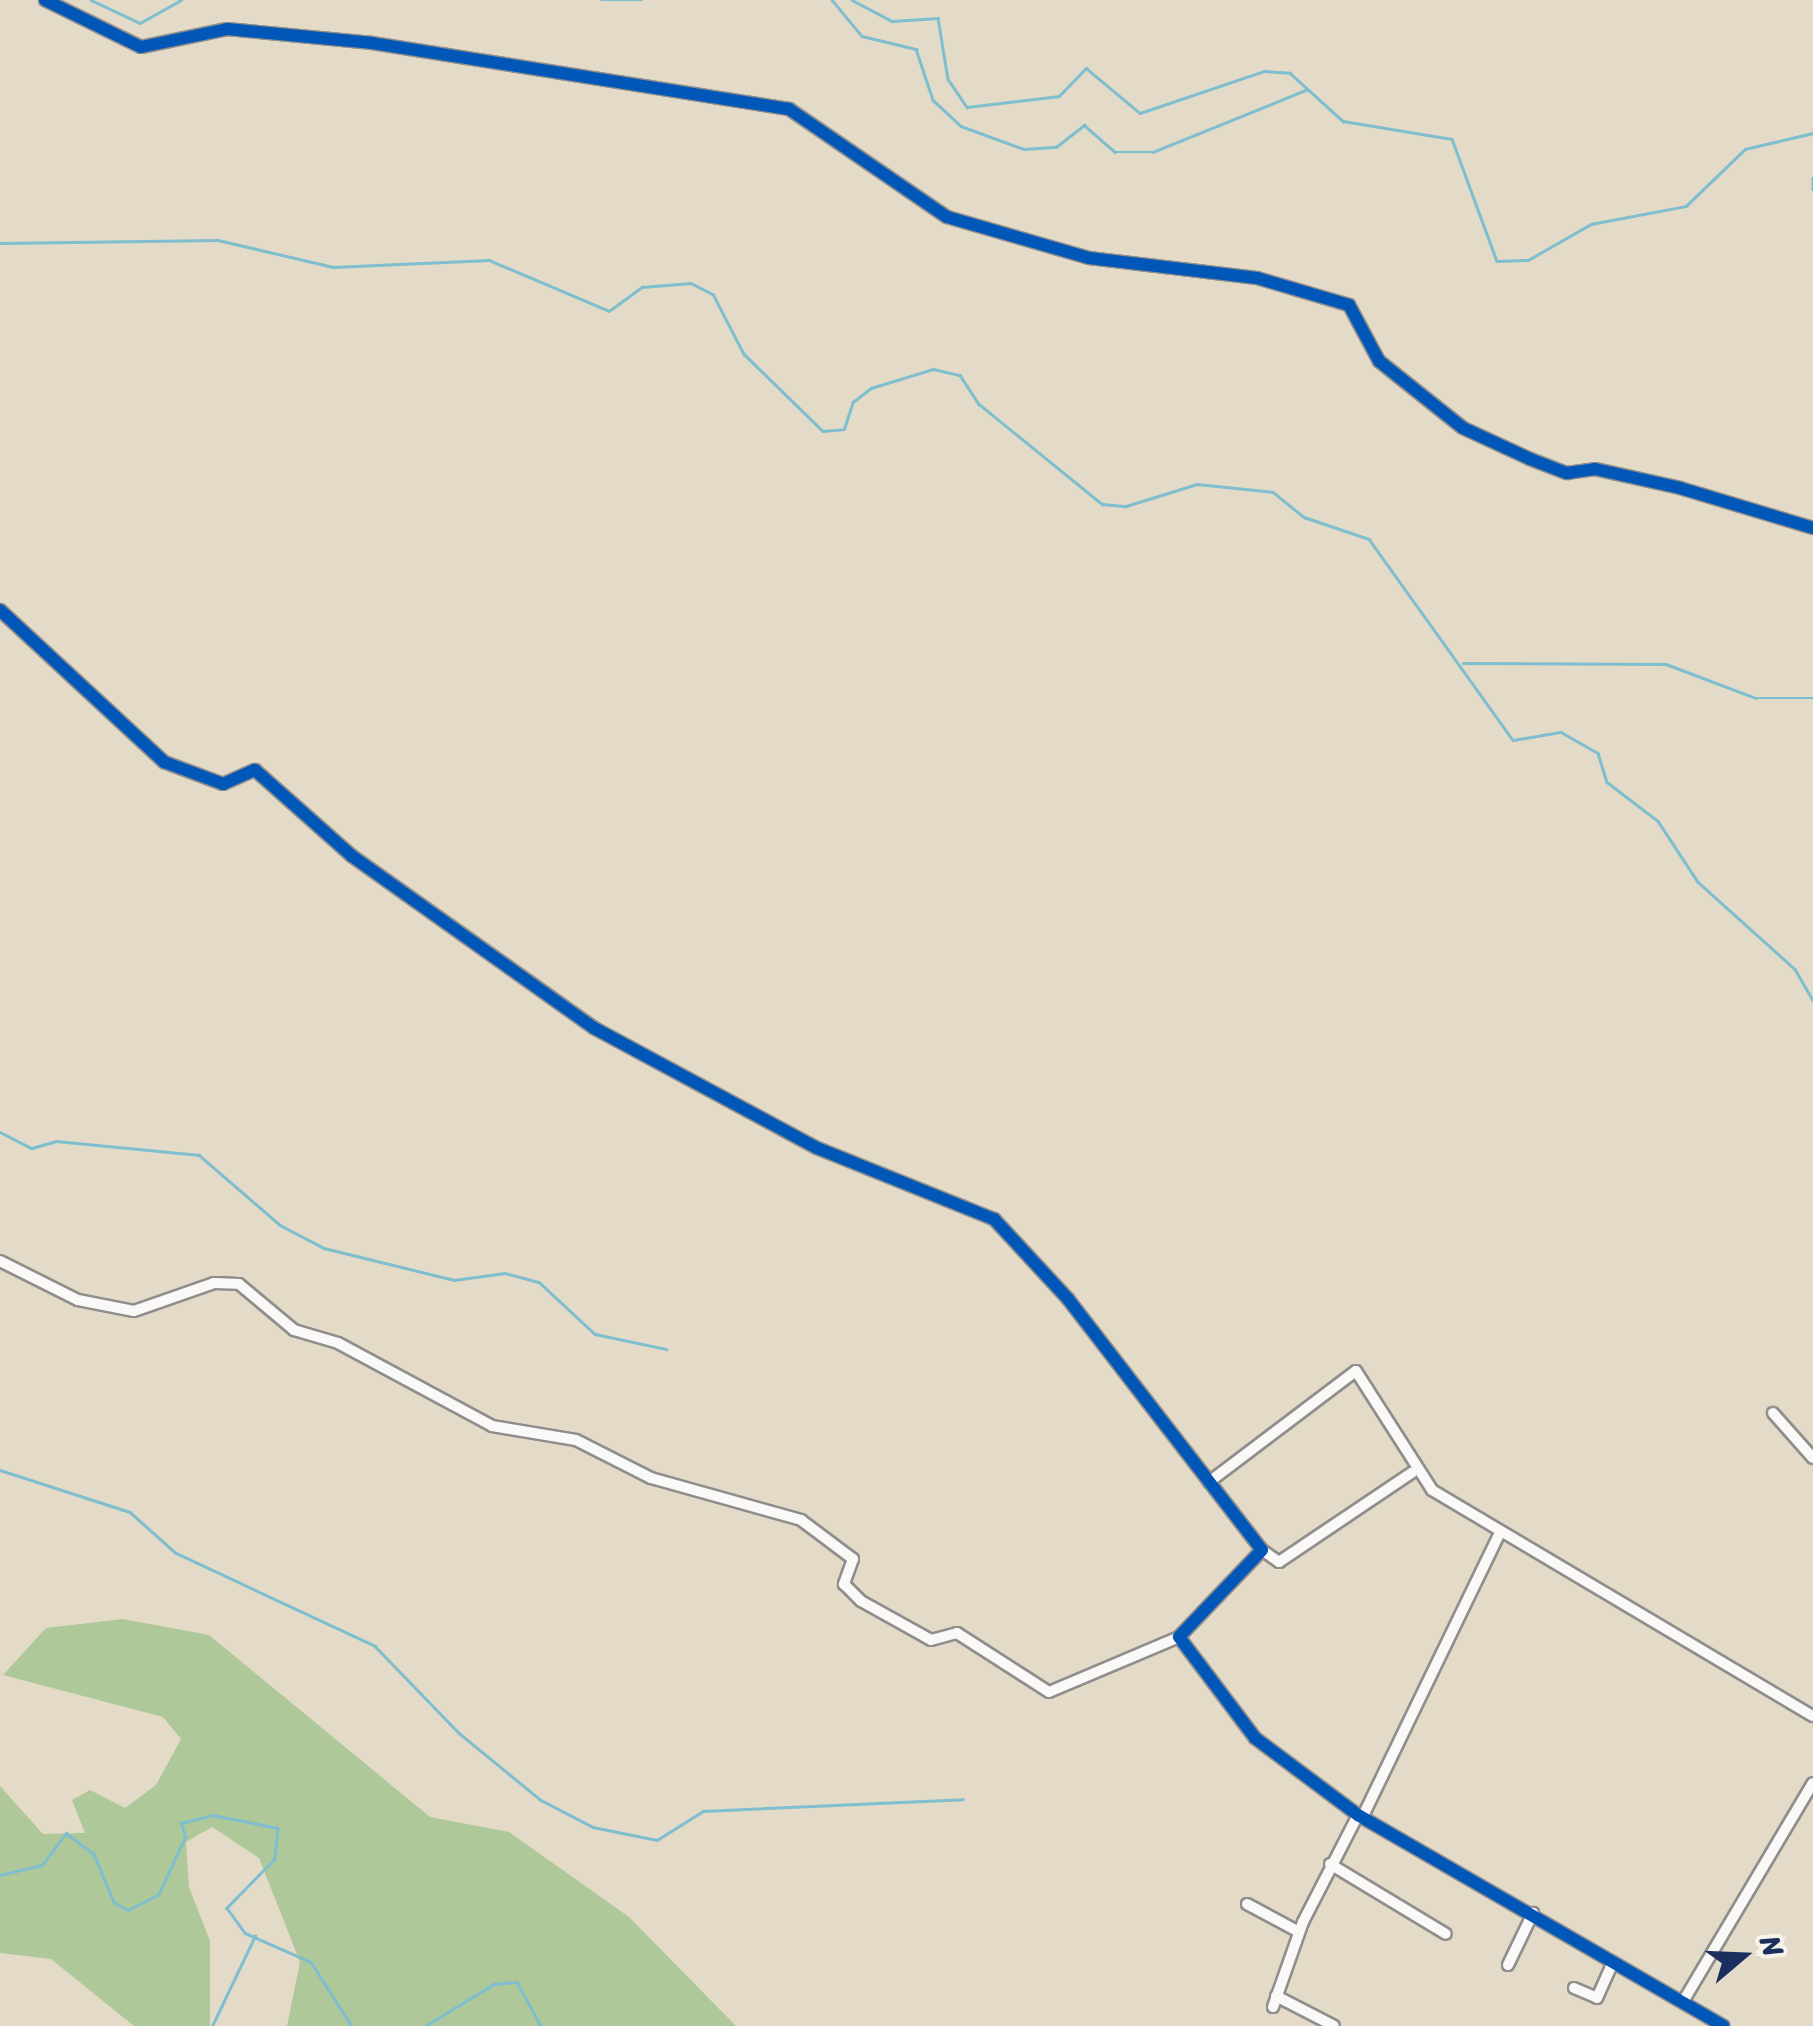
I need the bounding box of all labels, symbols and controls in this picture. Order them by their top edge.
north arrow [1693,1906,1793,2006]
text: N [1746,1929,1798,1963]

